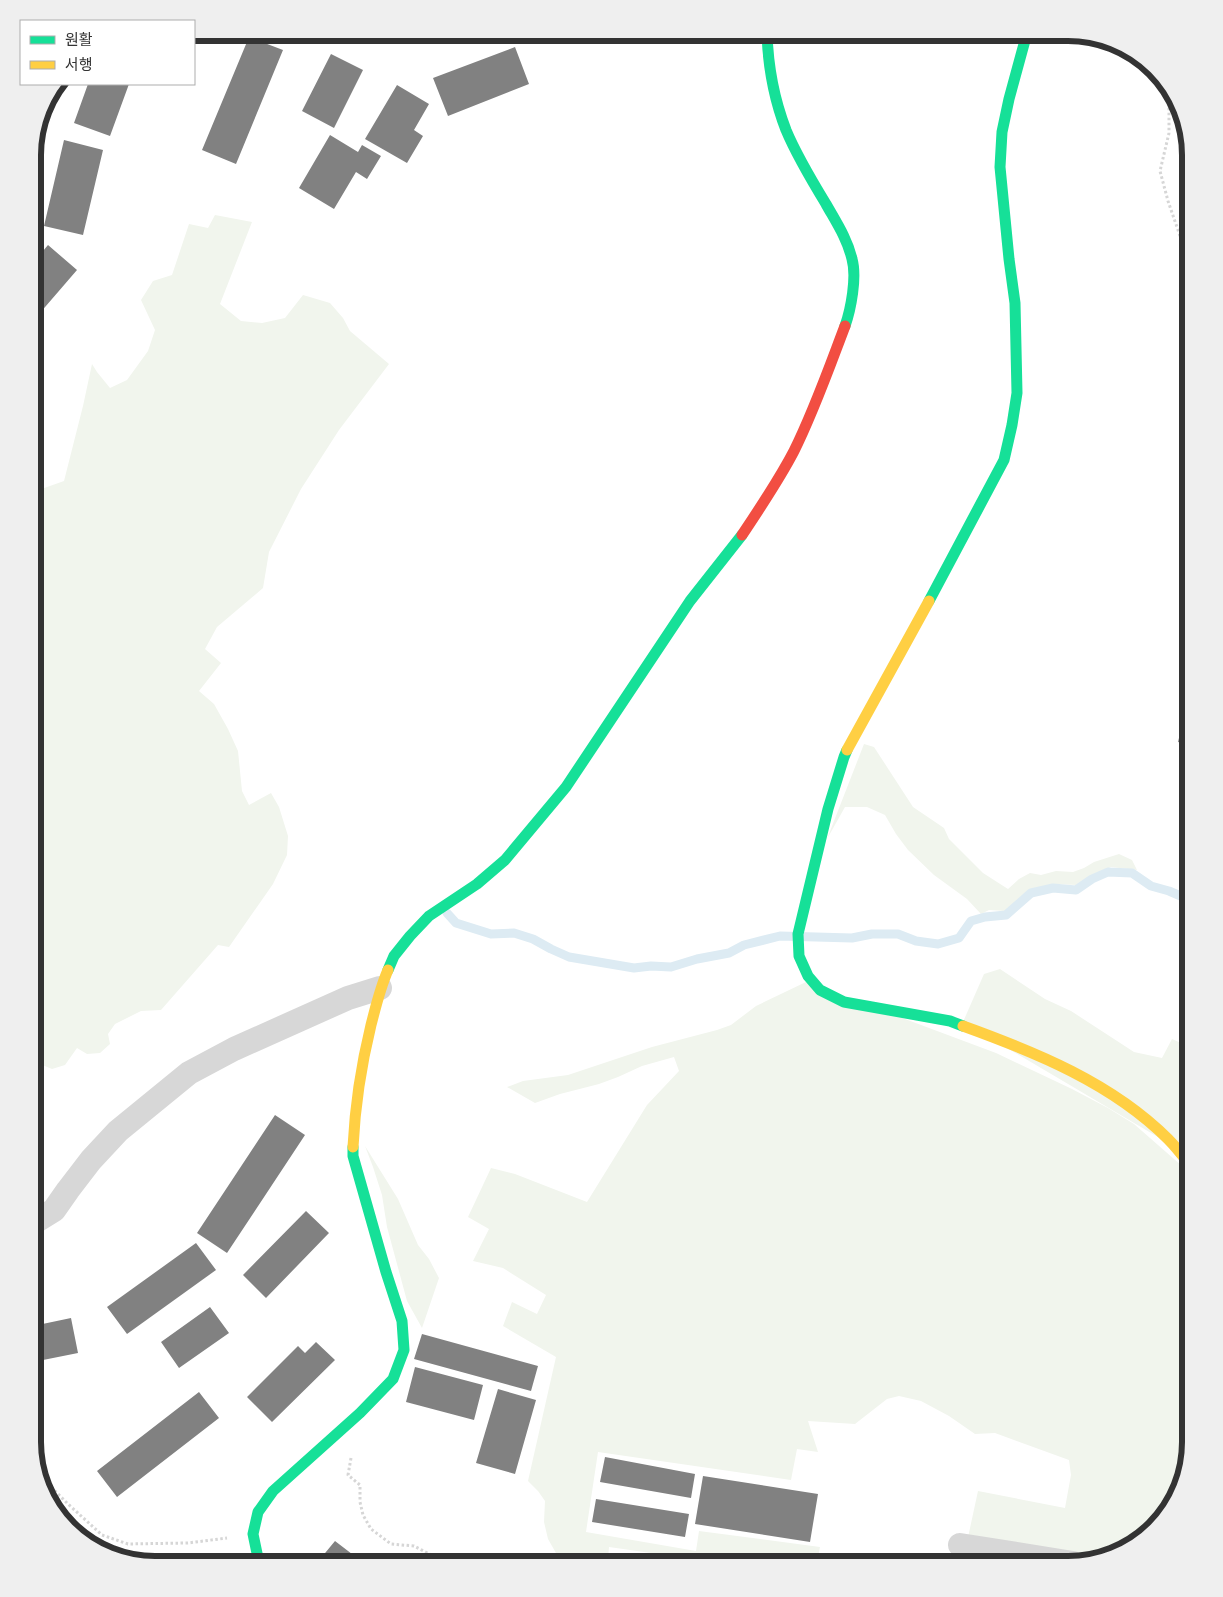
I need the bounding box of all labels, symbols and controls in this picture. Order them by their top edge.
legend [20,20,195,85]
text: 원활 [65,31,93,49]
text: 서행 [65,56,93,74]

